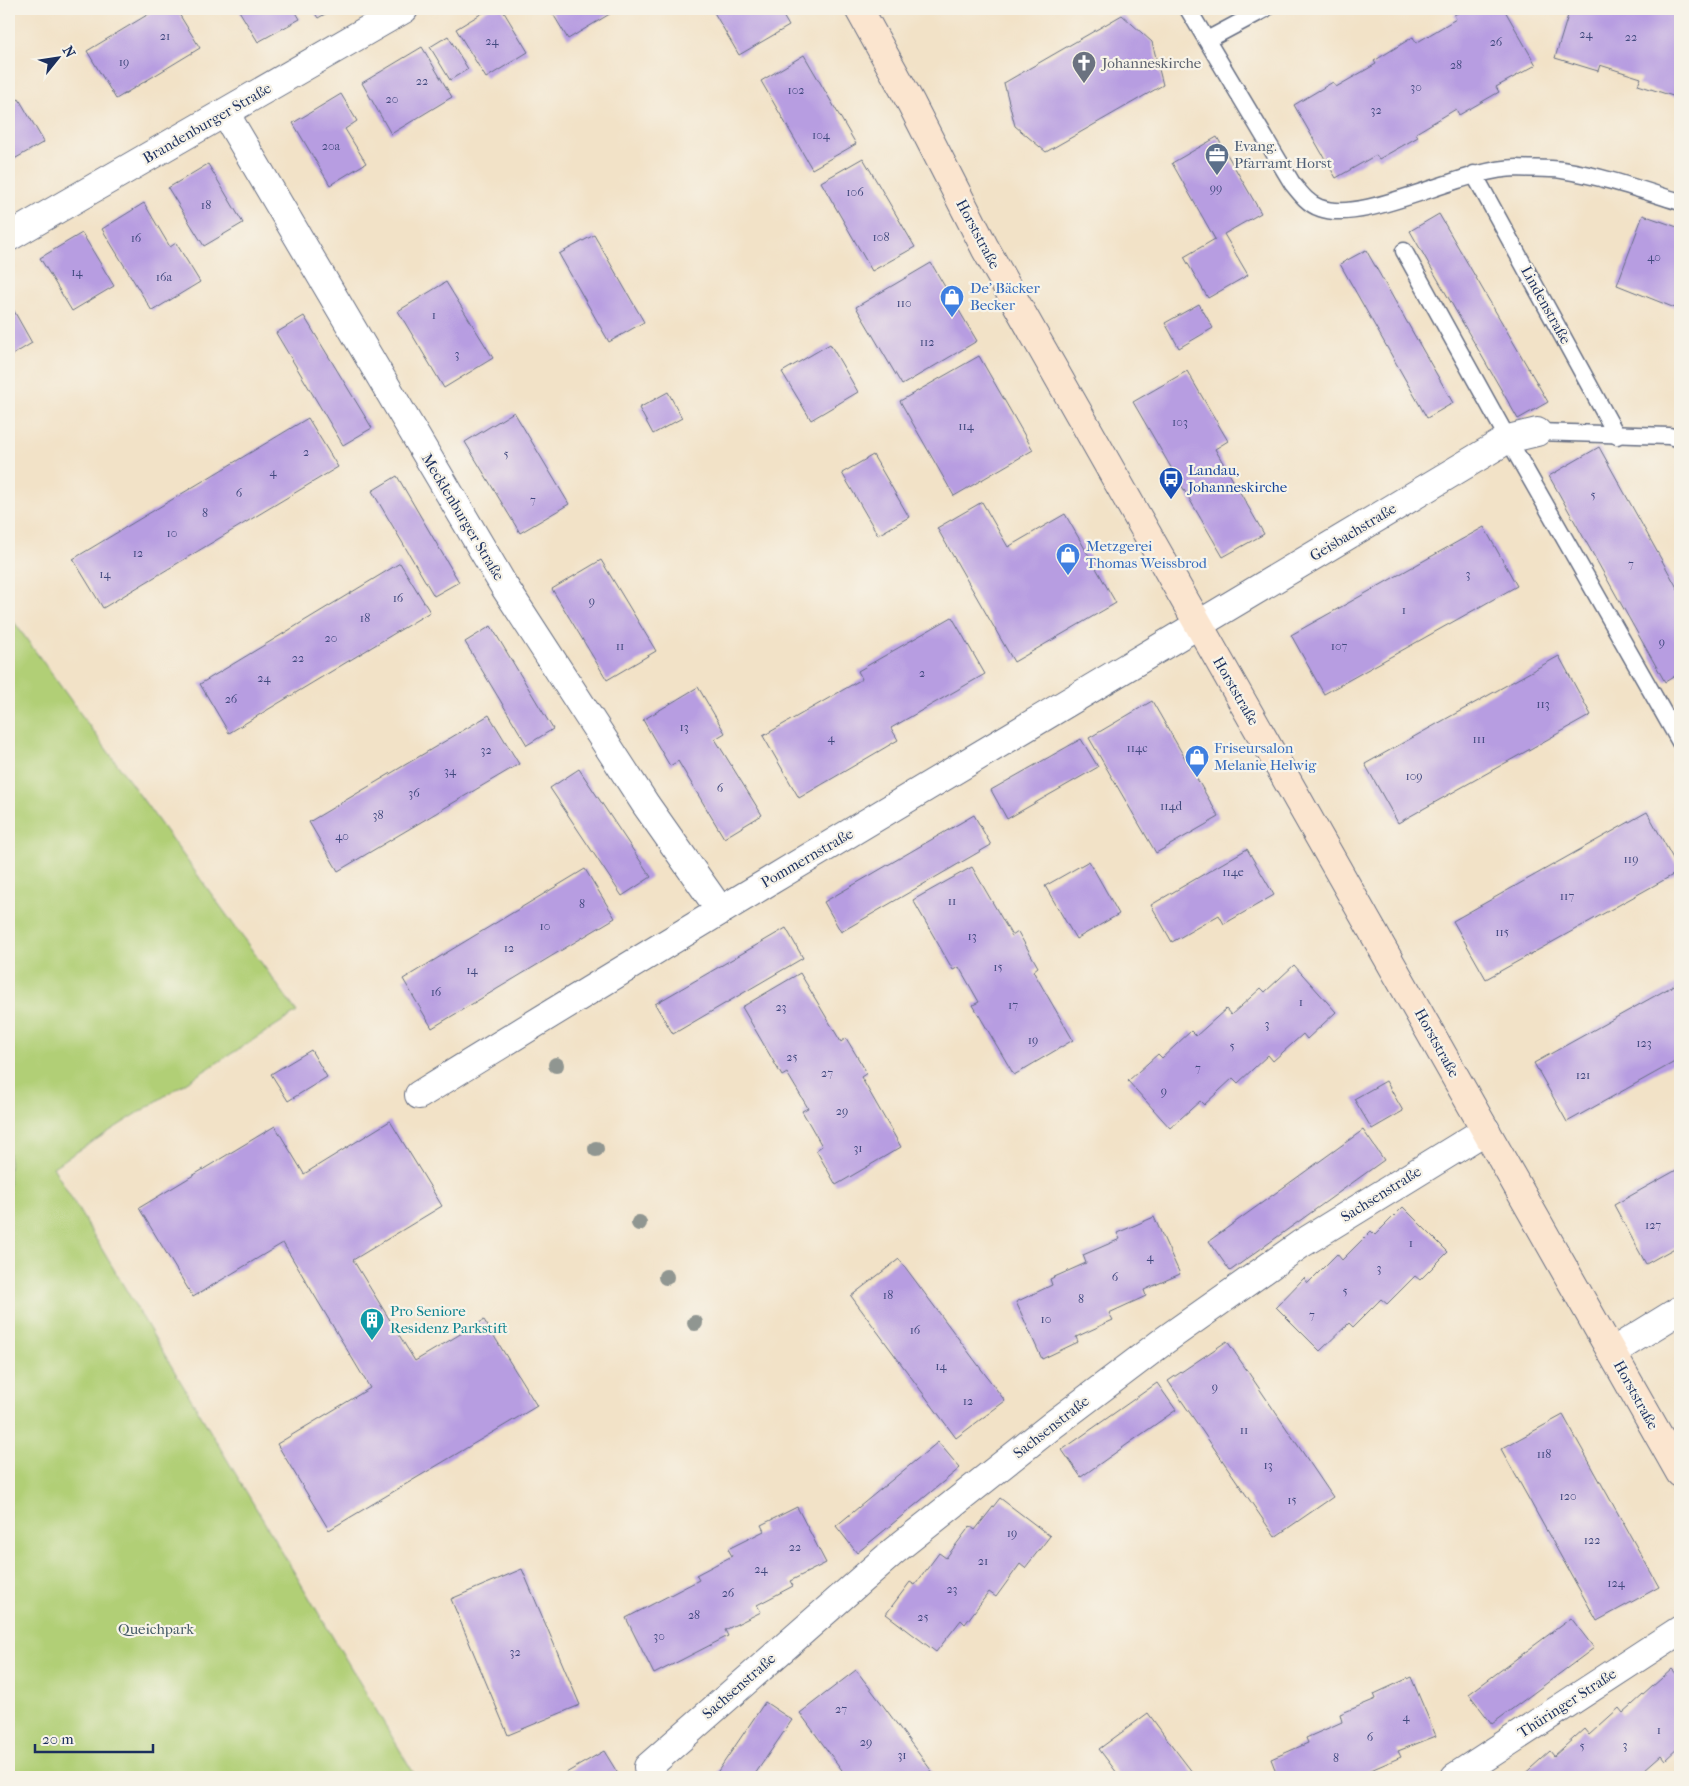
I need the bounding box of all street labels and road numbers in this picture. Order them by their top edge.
street label: Brandenburger Straße [139,79,275,167]
street label: Horststraße [952,196,1004,272]
street label: Lindenstraße [1517,263,1575,348]
street label: Mecklenburger Straße [418,450,508,584]
street label: Geisbachstraße [1307,499,1400,565]
street label: Horststraße [1209,653,1263,729]
street label: Pommernstraße [758,824,857,892]
street label: Horststraße [1411,1005,1464,1081]
street label: Sachsenstraße [1338,1162,1425,1226]
street label: Horststraße [1610,1357,1663,1433]
street label: Sachsenstraße [1010,1391,1093,1462]
street label: Sachsenstraße [699,1649,780,1723]
street label: Thüringer Straße [1514,1664,1620,1742]

